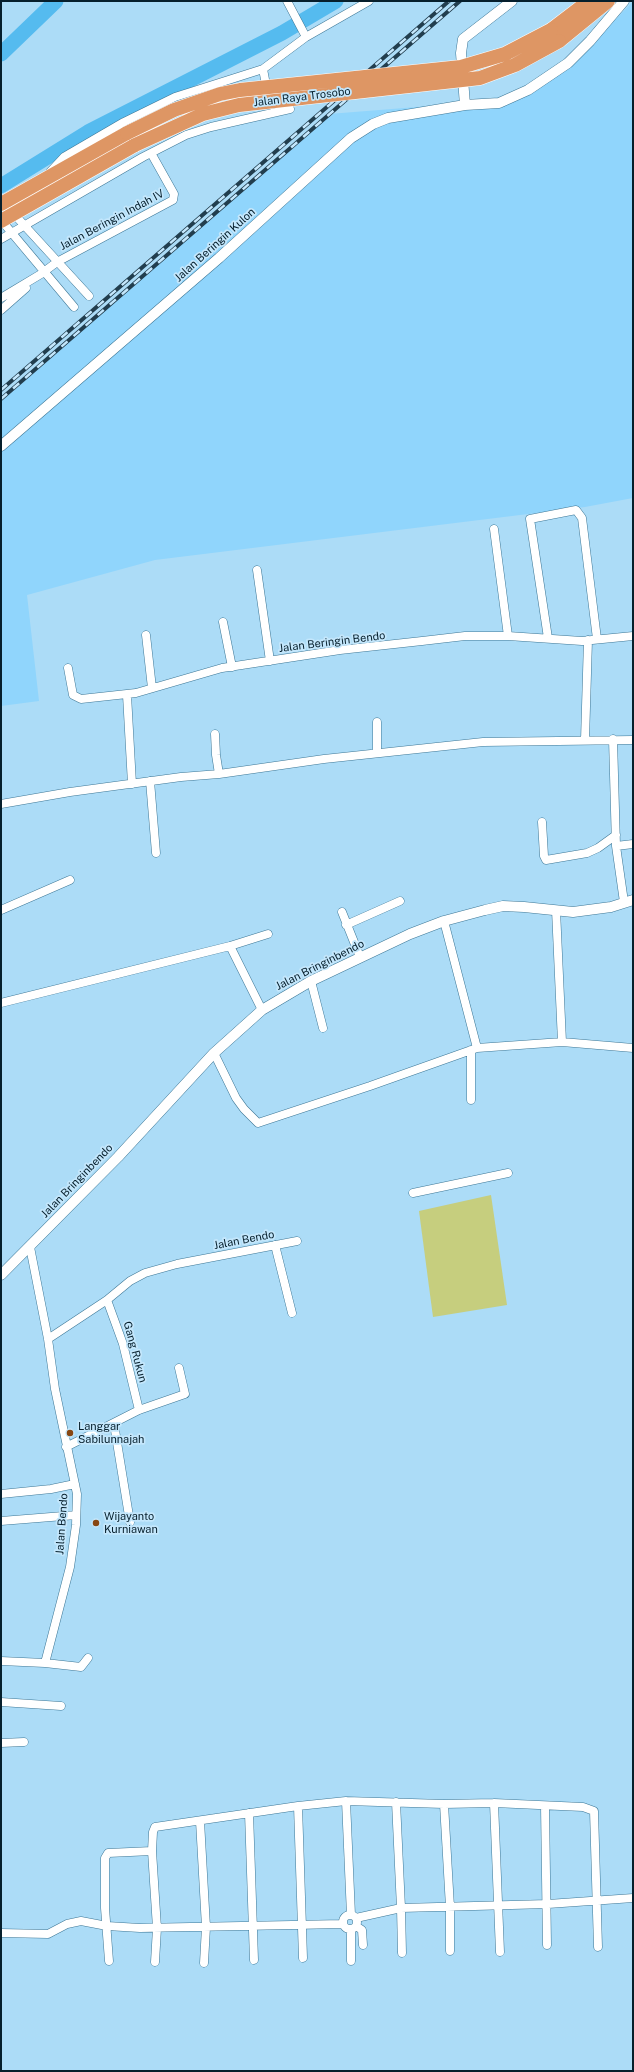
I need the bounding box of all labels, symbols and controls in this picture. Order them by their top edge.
street label: Jalan Raya Trosobo [253,85,351,109]
street label: Jalan Beringin Indah IV [58,187,166,253]
street label: Jalan Beringin Kulon [172,205,258,285]
street label: Jalan Beringin Bendo [278,629,386,655]
street label: Jalan Bringinbendo [274,937,366,993]
street label: Jalan Bringinbendo [38,1141,116,1221]
street label: Jalan Bendo [213,1228,275,1252]
street label: Gang Rukun [121,1320,149,1384]
place label: Langgar Sabilunnajah [78,1420,144,1446]
marker: Langgar Sabilunnajah [65,1428,75,1438]
street label: Jalan Bendo [53,1493,71,1555]
place label: Wijayanto Kurniawan [104,1510,158,1536]
marker: Wijayanto Kurniawan [91,1518,101,1528]

